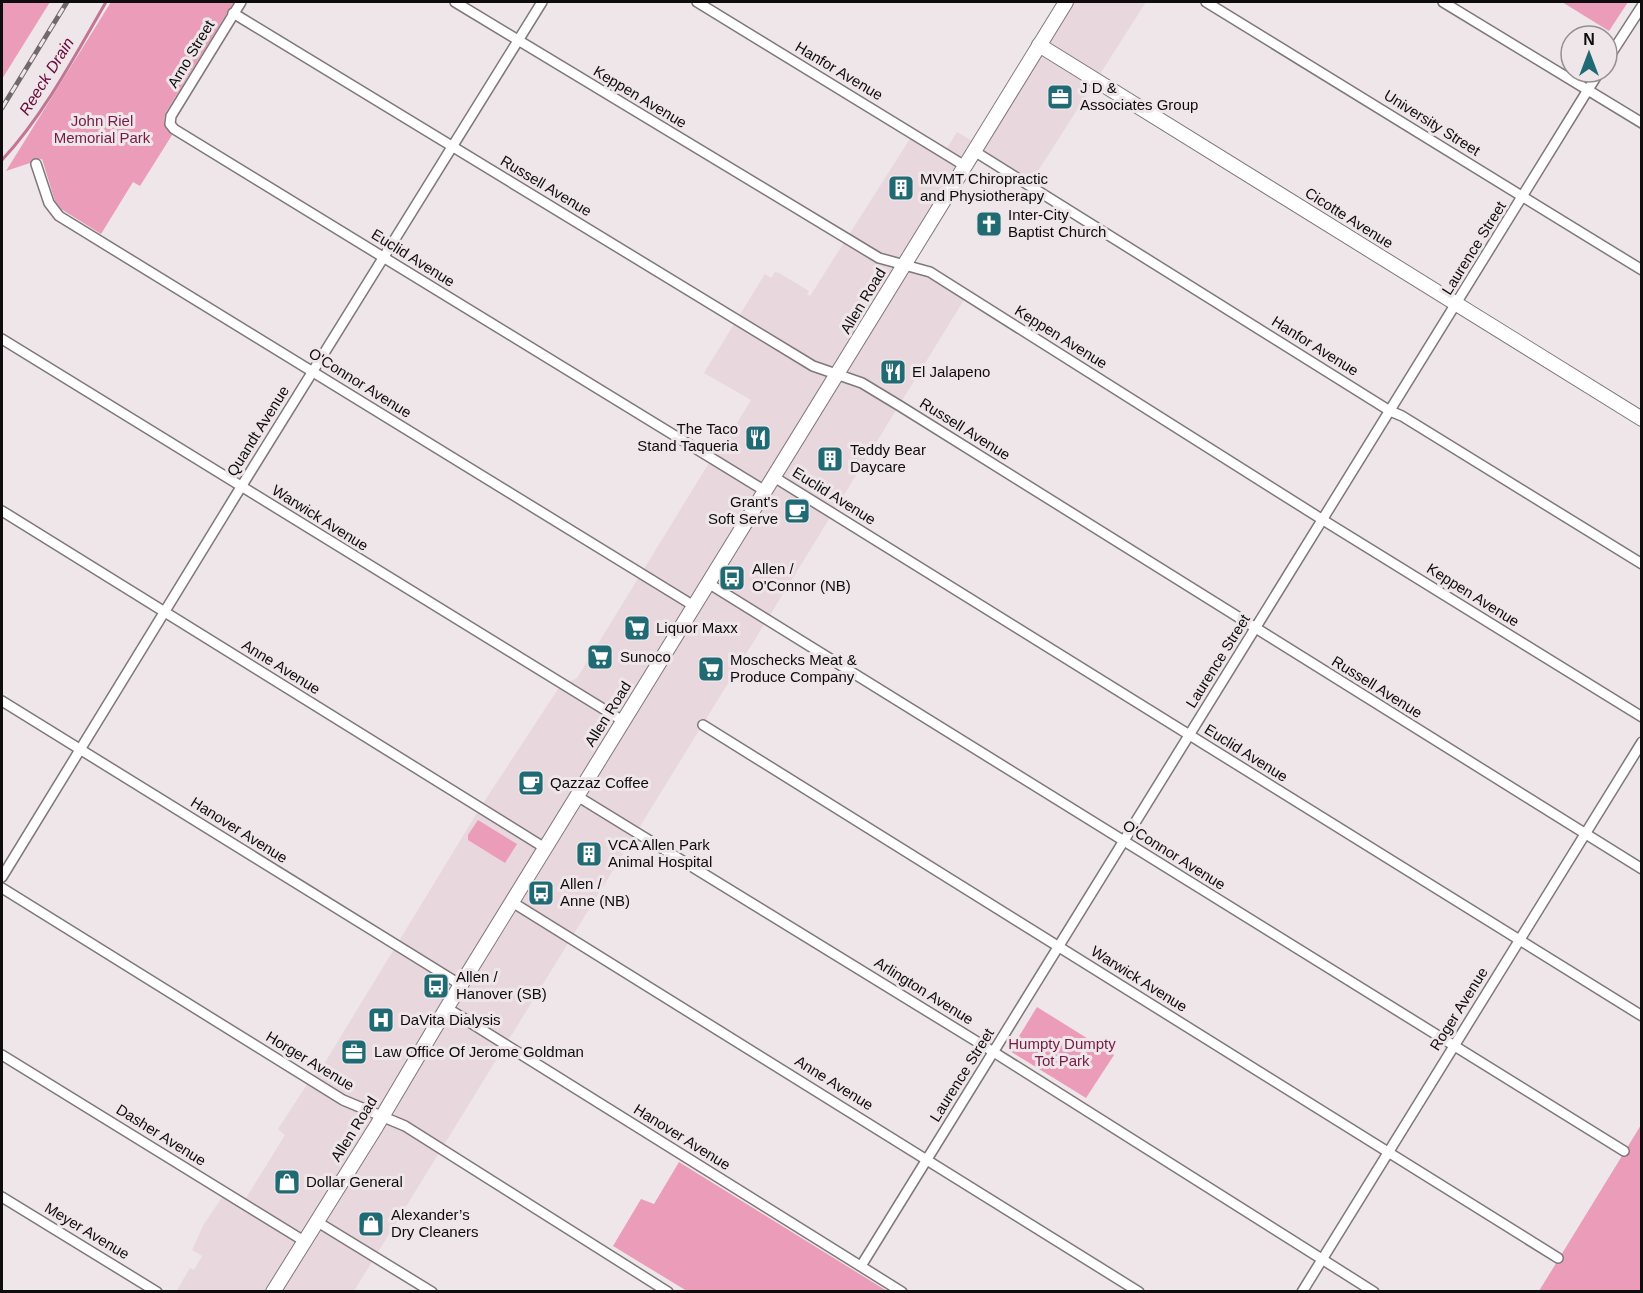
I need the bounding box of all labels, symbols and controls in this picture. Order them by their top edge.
street label: Arno Street [164,16,218,91]
north arrow [1559,24,1619,84]
text: N [1583,31,1595,48]
water label: Reeck Drain [16,34,77,118]
street label: Hanfor Avenue [792,38,886,103]
street label: Keppen Avenue [591,62,690,131]
place label: J D & Associates Group [1080,79,1198,113]
office icon: J D & Associates Group [1045,82,1075,112]
street label: University Street [1381,86,1484,159]
park label: John Riel Memorial Park [54,112,151,146]
street label: Russell Avenue [498,152,595,219]
place label: MVMT Chiropractic and Physiotherapy [920,170,1049,204]
building icon: MVMT Chiropractic and Physiotherapy [886,173,916,203]
street label: Cicotte Avenue [1302,184,1396,251]
street label: Laurence Street [1438,197,1510,298]
place label: Inter-City Baptist Church [1008,206,1106,240]
church icon: Inter-City Baptist Church [974,209,1004,239]
street label: Euclid Avenue [369,225,458,290]
street label: Allen Road [836,265,889,337]
street label: Keppen Avenue [1012,301,1111,372]
street label: Hanfor Avenue [1269,312,1362,379]
street label: O'Connor Avenue [306,344,415,421]
restaurant icon: El Jalapeno [878,357,908,387]
place label: El Jalapeno [912,363,990,380]
street label: Quandt Avenue [223,382,292,479]
street label: Russell Avenue [917,394,1013,463]
place label: The Taco Stand Taqueria [637,420,739,454]
restaurant icon: The Taco Stand Taqueria [743,423,773,453]
place label: Teddy Bear Daycare [850,441,926,475]
building icon: Teddy Bear Daycare [815,444,845,474]
street label: Euclid Avenue [790,463,879,528]
street label: Warwick Avenue [269,481,371,554]
place label: Grant's Soft Serve [708,493,778,527]
cafe icon: Grant's Soft Serve [782,496,812,526]
street label: Keppen Avenue [1424,559,1523,630]
place label: Allen / O'Connor (NB) [752,560,851,594]
bus stop icon: Allen / O'Connor (NB) [717,563,747,593]
street label: Laurence Street [1182,610,1254,711]
supermarket icon: Liquor Maxx [622,613,652,643]
place label: Liquor Maxx [656,619,738,636]
street label: Anne Avenue [239,636,324,697]
supermarket icon: Sunoco [585,642,615,672]
place label: Sunoco [620,648,671,665]
place label: Moschecks Meat & Produce Company [730,651,857,685]
street label: Russell Avenue [1329,652,1425,721]
supermarket icon: Moschecks Meat & Produce Company [696,654,726,684]
street label: Allen Road [581,678,634,749]
street label: Euclid Avenue [1202,720,1291,785]
cafe icon: Qazzaz Coffee [516,768,546,798]
place label: Qazzaz Coffee [550,774,649,791]
street label: Hanover Avenue [188,793,291,866]
street label: O'Connor Avenue [1120,816,1229,893]
place label: VCA Allen Park Animal Hospital [608,836,712,870]
building icon: VCA Allen Park Animal Hospital [574,839,604,869]
place label: Allen / Anne (NB) [560,875,630,909]
bus stop icon: Allen / Anne (NB) [526,878,556,908]
street label: Warwick Avenue [1088,942,1190,1015]
street label: Arlington Avenue [872,953,977,1028]
street label: Roger Avenue [1426,964,1491,1053]
place label: Allen / Hanover (SB) [456,968,547,1002]
bus stop icon: Allen / Hanover (SB) [421,971,451,1001]
hospital icon: DaVita Dialysis [366,1005,396,1035]
place label: DaVita Dialysis [400,1011,501,1028]
street label: Laurence Street [926,1024,998,1125]
street label: Horger Avenue [263,1028,357,1094]
park label: Humpty Dumpty Tot Park [1008,1035,1116,1069]
office icon: Law Office Of Jerome Goldman [339,1037,369,1067]
place label: Law Office Of Jerome Goldman [374,1043,584,1060]
street label: Anne Avenue [792,1052,877,1113]
street label: Allen Road [327,1093,380,1164]
street label: Dasher Avenue [113,1100,209,1169]
street label: Hanover Avenue [631,1100,734,1173]
shop icon: Dollar General [272,1167,302,1197]
place label: Dollar General [306,1173,403,1190]
street label: Meyer Avenue [42,1199,133,1262]
place label: Alexander’s Dry Cleaners [391,1206,479,1240]
shop icon: Alexander’s Dry Cleaners [356,1209,386,1239]

